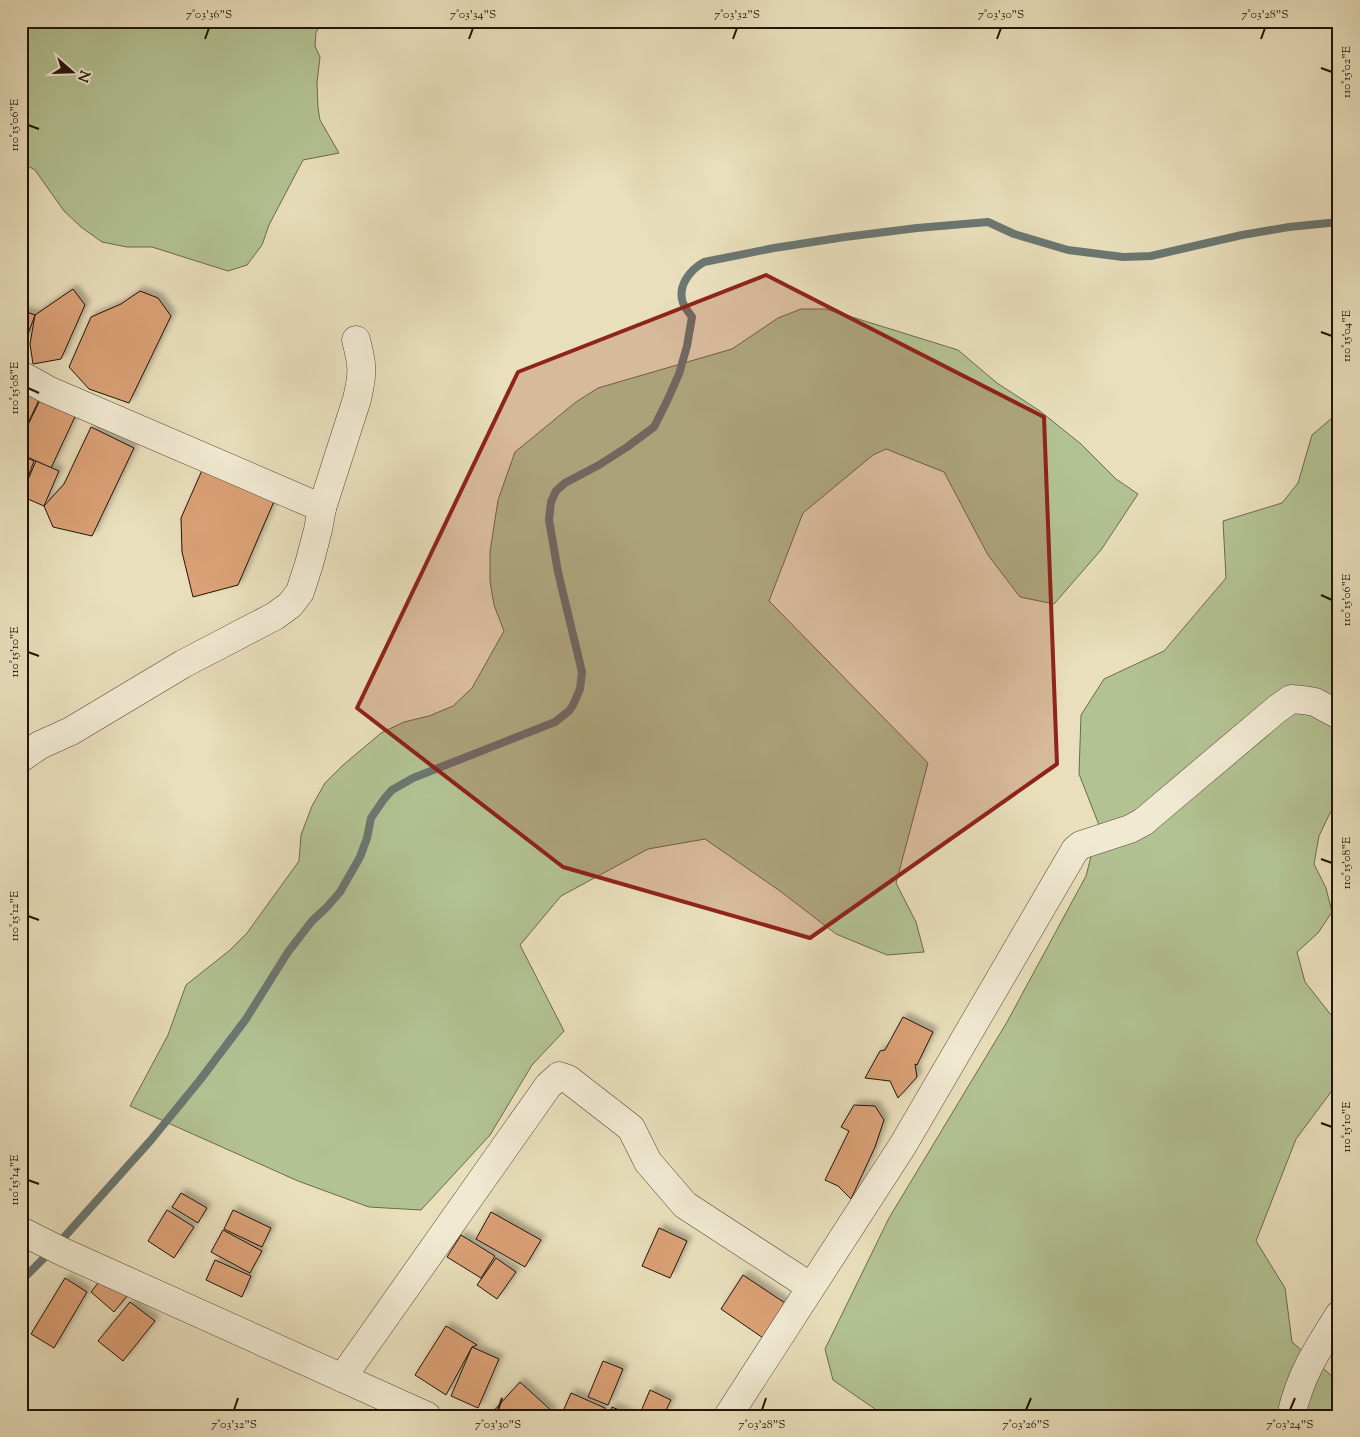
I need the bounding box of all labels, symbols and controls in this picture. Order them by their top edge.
text: 7°03'36"S [186,6,232,24]
text: 7°03'34"S [450,6,496,24]
text: 7°03'32"S [714,6,760,24]
text: 7°03'30"S [978,6,1024,24]
text: 7°03'28"S [1242,6,1288,24]
text: 110°15'02"E [1338,45,1356,98]
north arrow [48,48,98,98]
text: N [71,67,94,84]
text: 110°15'06"E [6,98,24,151]
text: 110°15'04"E [1338,309,1356,362]
text: 110°15'08"E [6,361,24,414]
text: 110°15'06"E [1338,573,1356,626]
text: 110°15'10"E [6,626,24,677]
text: 110°15'08"E [1338,836,1356,889]
text: 110°15'12"E [6,890,24,941]
text: 110°15'10"E [1338,1101,1356,1152]
text: 110°15'14"E [6,1154,24,1206]
text: 7°03'32"S [211,1416,257,1434]
text: 7°03'30"S [475,1416,521,1434]
text: 7°03'28"S [739,1416,785,1434]
text: 7°03'26"S [1003,1416,1049,1434]
text: 7°03'24"S [1267,1416,1313,1434]

